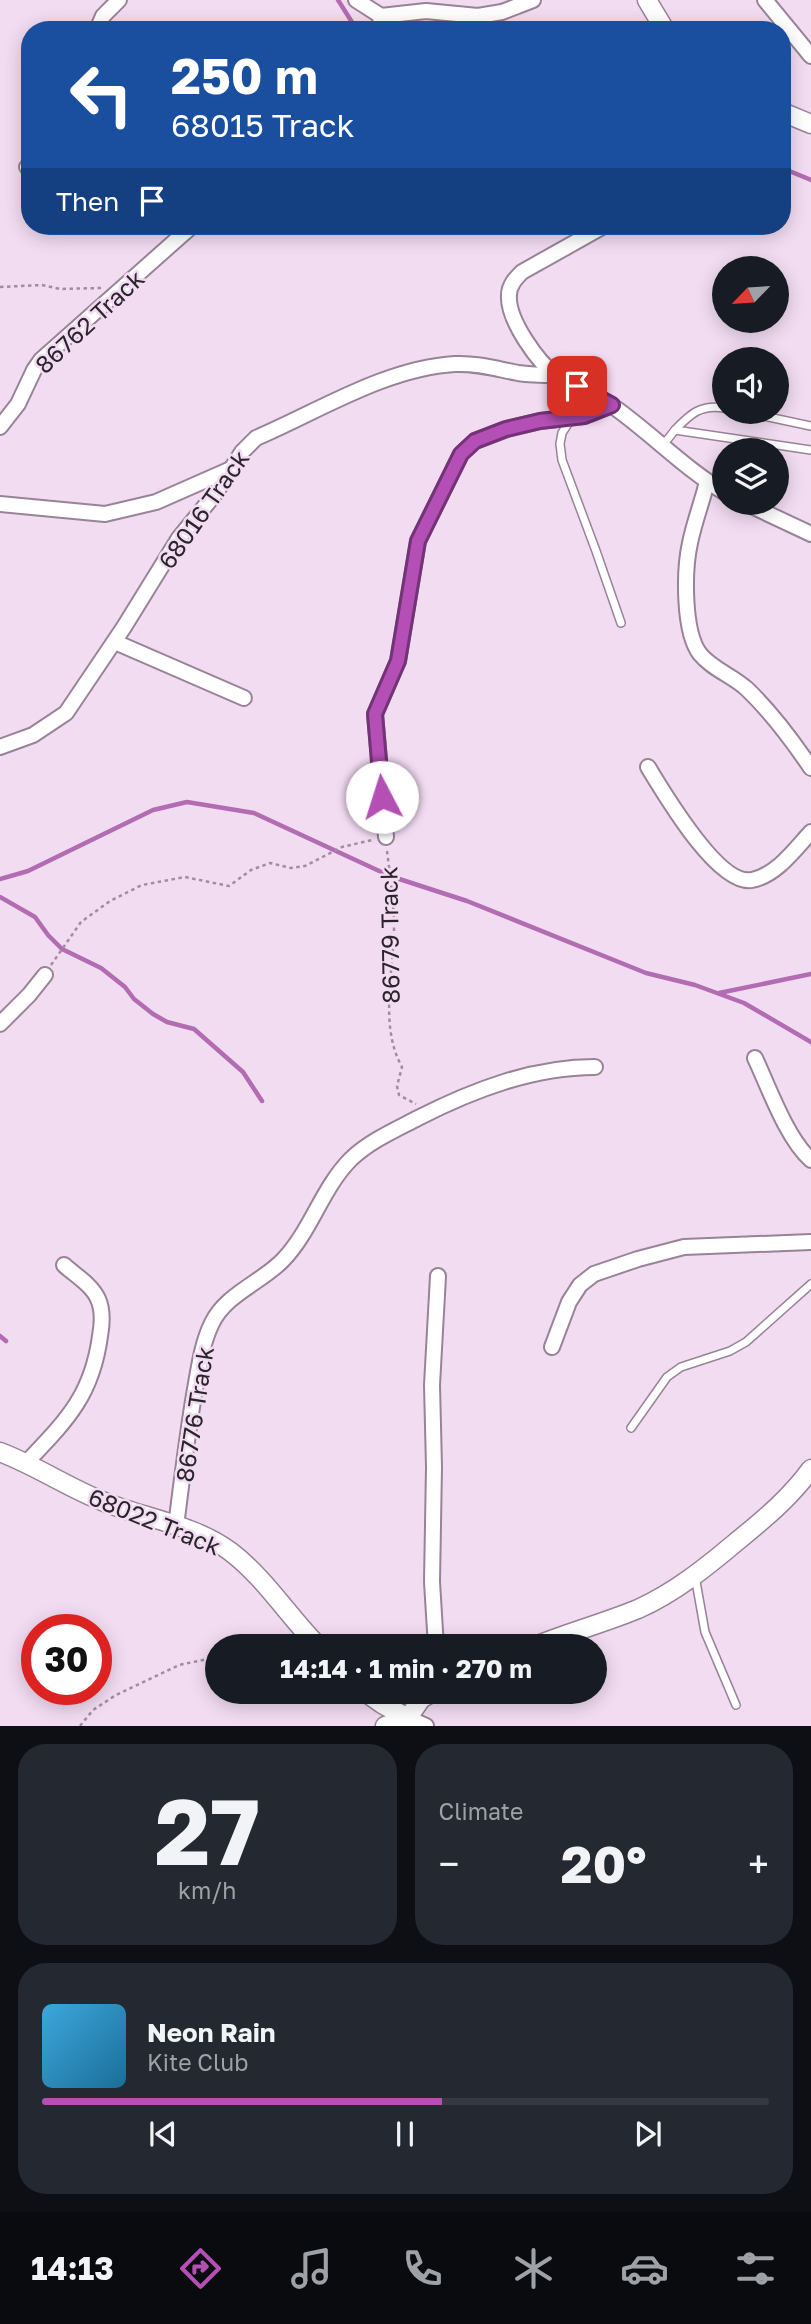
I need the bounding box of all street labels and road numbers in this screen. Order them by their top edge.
street label: 86762 Track [29,263,149,379]
street label: 68016 Track [151,444,255,574]
street label: 86779 Track [373,866,405,1004]
street label: 86776 Track [169,1344,219,1484]
street label: 68022 Track [85,1481,225,1561]

